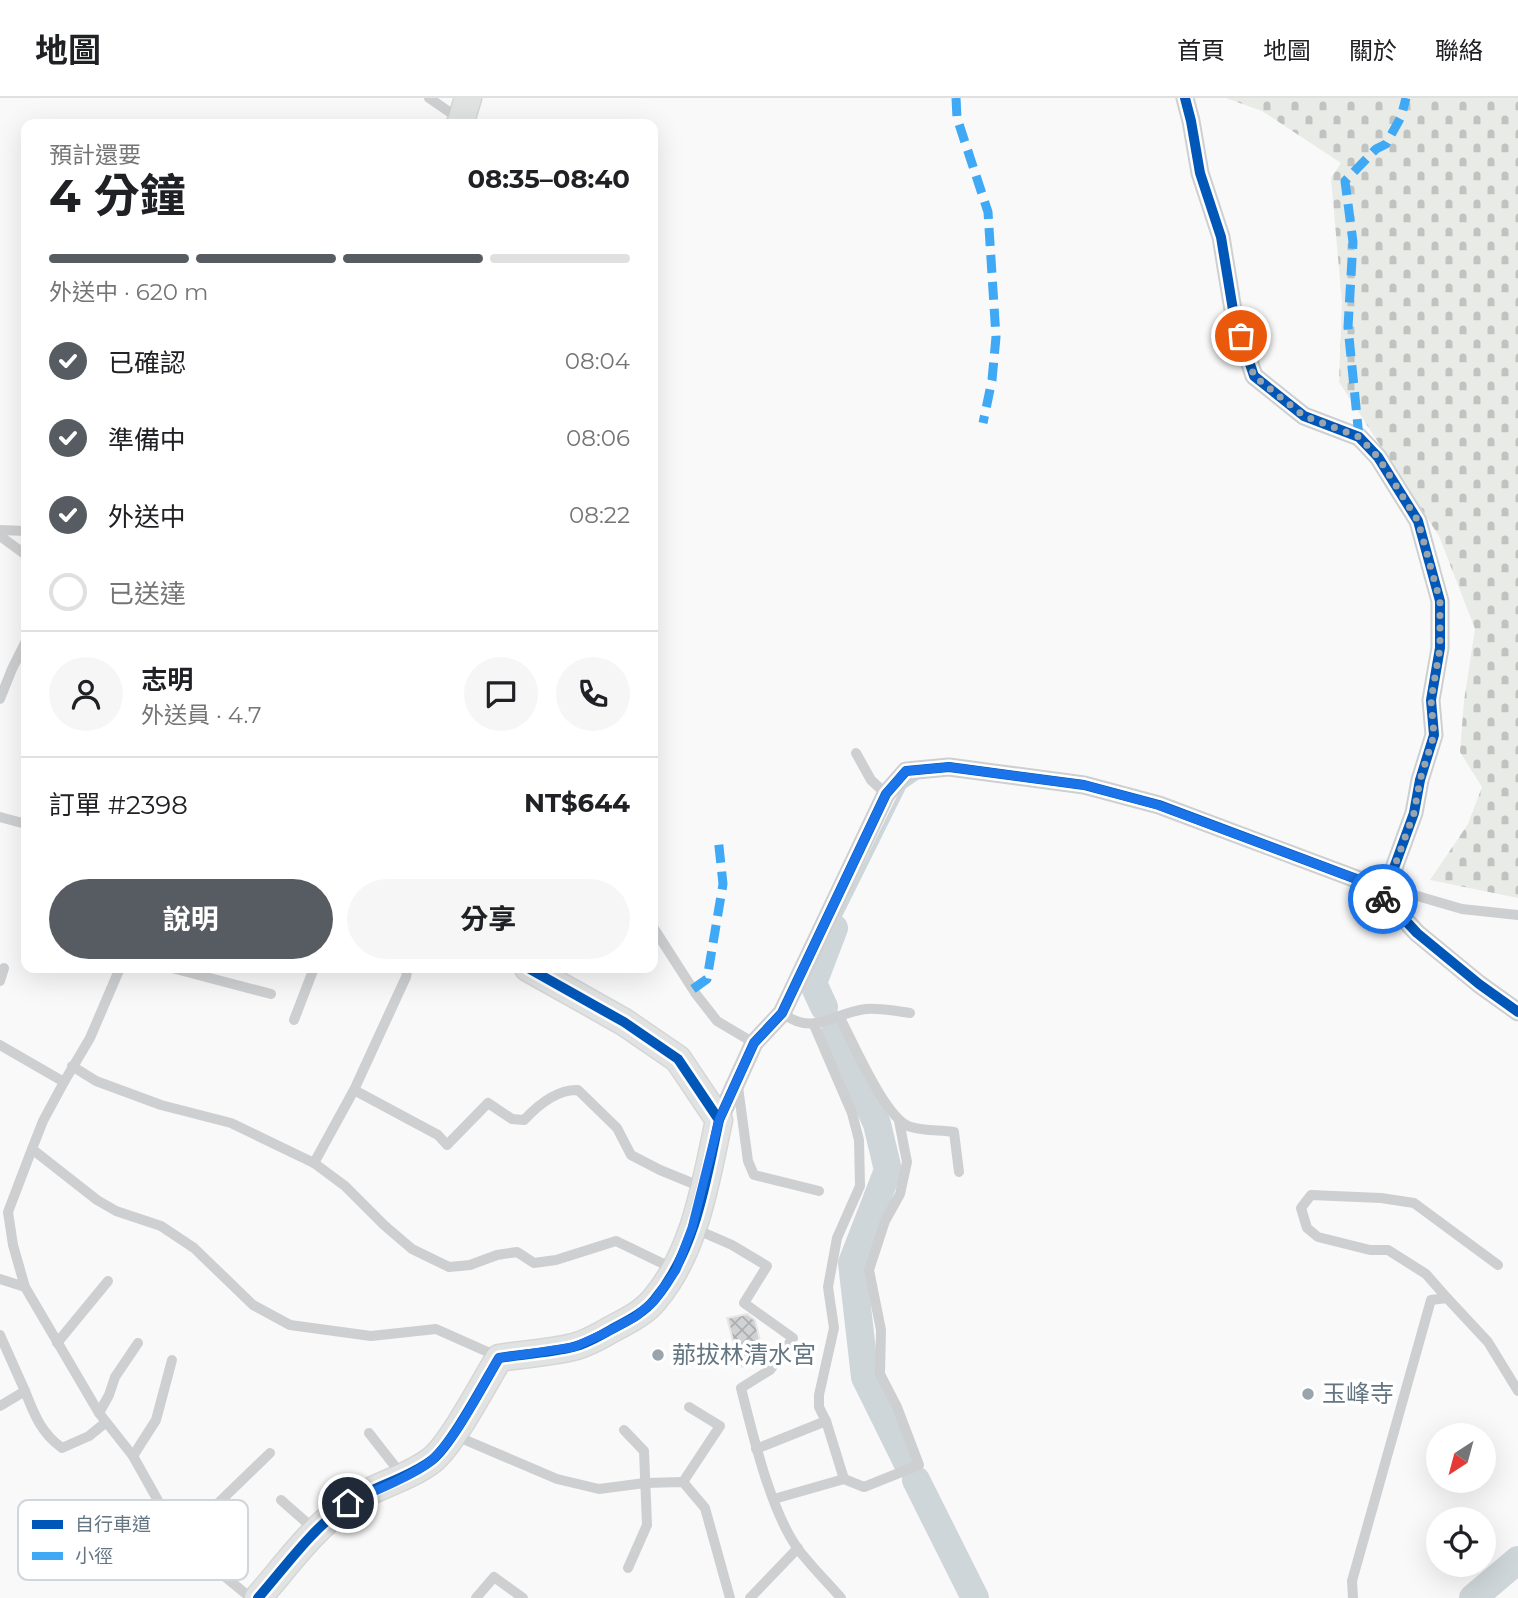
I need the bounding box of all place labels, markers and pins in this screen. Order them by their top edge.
pin [1211,306,1271,366]
place label: 𦰡拔林清水宮 [672,1340,816,1369]
marker: 𦰡拔林清水宮 [650,1347,666,1363]
place label: 玉峰寺 [1322,1379,1394,1408]
marker: 玉峰寺 [1300,1386,1316,1402]
pin [318,1473,378,1533]

